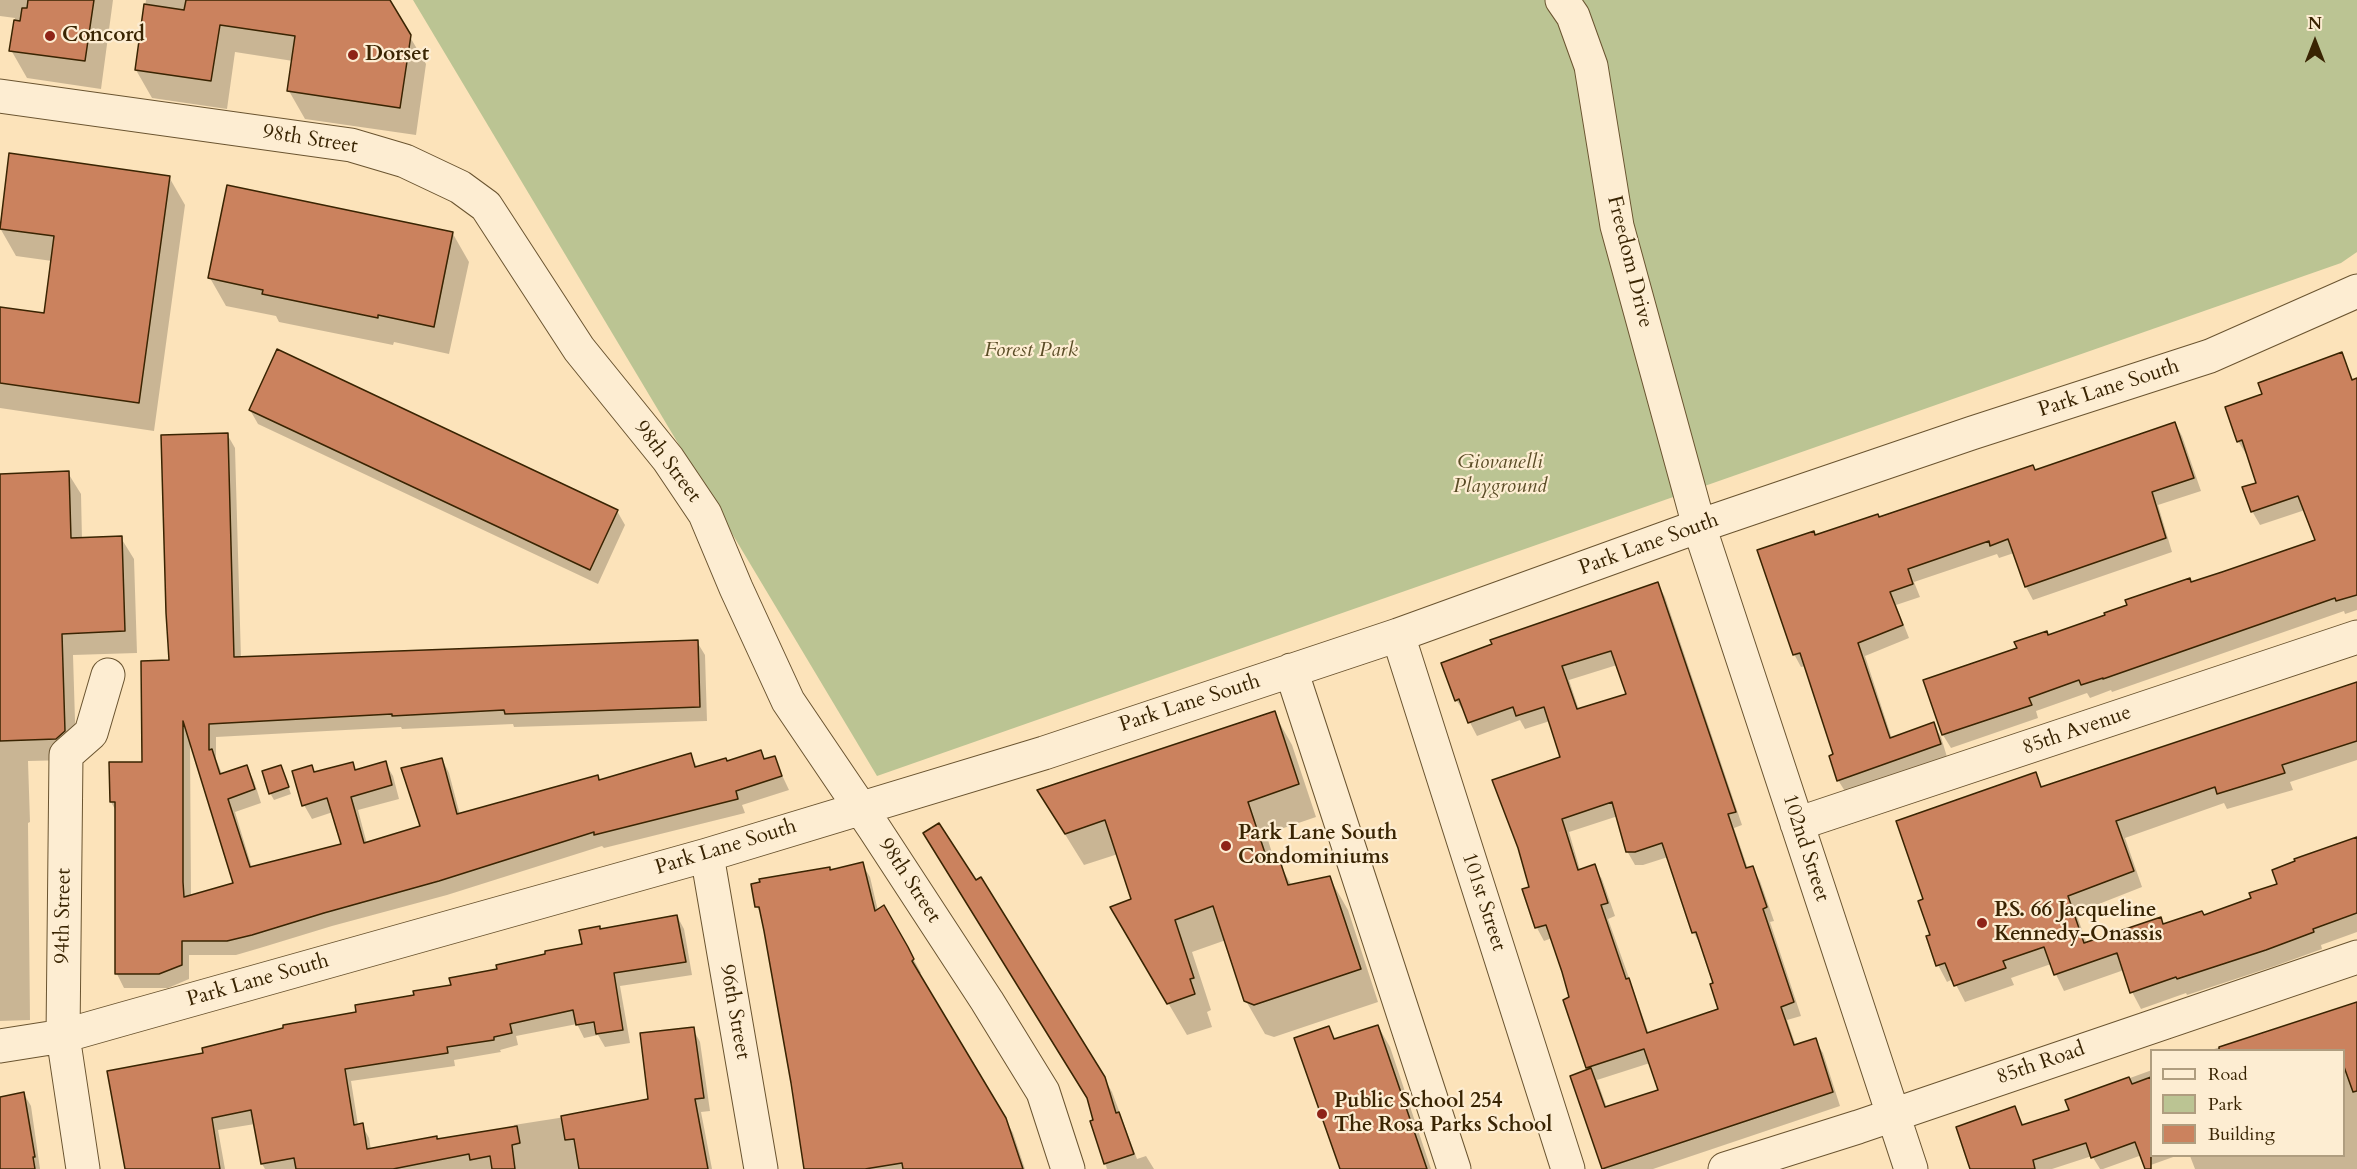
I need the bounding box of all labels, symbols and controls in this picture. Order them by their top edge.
north arrow [2285,12,2345,72]
text: N [2308,13,2322,35]
place label: Concord [62,23,145,49]
marker: Concord [43,29,57,43]
place label: Dorset [365,42,429,68]
marker: Dorset [346,48,360,62]
street label: 98th Street [261,120,359,160]
street label: Freedom Drive [1600,193,1658,331]
park label: Forest Park [984,338,1078,364]
street label: Park Lane South [2035,354,2183,424]
street label: 98th Street [628,416,706,508]
park label: Giovanelli Playground [1453,450,1547,500]
street label: Park Lane South [1576,508,1722,582]
street label: Park Lane South [1116,669,1264,739]
street label: 85th Avenue [2019,701,2135,761]
street label: 102nd Street [1776,791,1834,905]
street label: Park Lane South [652,815,800,881]
place label: Park Lane South Condominiums [1238,821,1397,871]
street label: 98th Street [872,834,946,928]
marker: Park Lane South Condominiums [1219,839,1233,853]
street label: 101st Street [1455,850,1511,954]
street label: 94th Street [51,868,77,964]
place label: P.S. 66 Jacqueline Kennedy-Onassis [1994,898,2163,948]
marker: P.S. 66 Jacqueline Kennedy-Onassis [1975,916,1989,930]
street label: Park Lane South [184,949,332,1013]
street label: 96th Street [713,963,755,1061]
street label: 85th Road [1994,1037,2088,1091]
legend [2150,1049,2345,1157]
text: Road [2208,1062,2248,1087]
place label: Public School 254 The Rosa Parks School [1334,1089,1552,1139]
text: Park [2208,1092,2243,1117]
marker: Public School 254 The Rosa Parks School [1315,1107,1329,1121]
text: Building [2208,1122,2275,1147]

